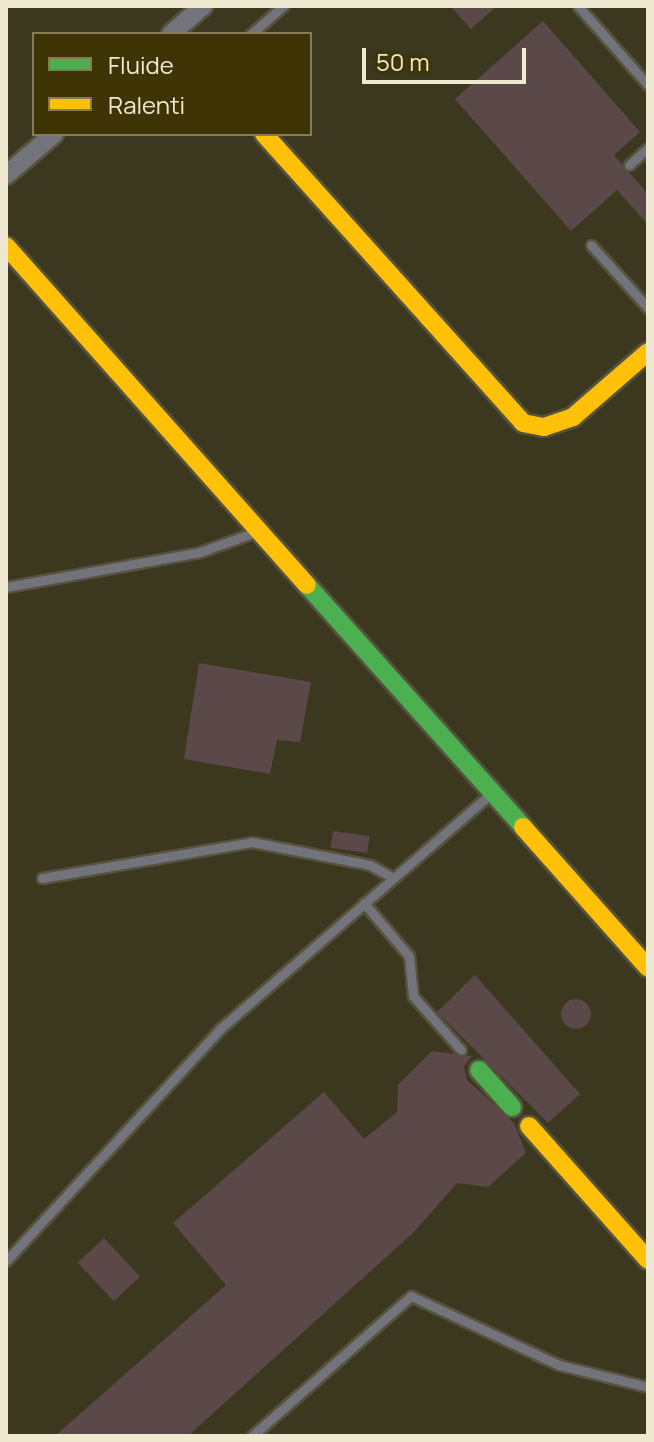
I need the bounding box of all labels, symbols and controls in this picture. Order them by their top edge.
legend [32,32,312,136]
scale bar [366,32,530,82]
text: 50 m [376,45,430,78]
text: Fluide [108,48,174,81]
text: Ralenti [108,88,185,121]

